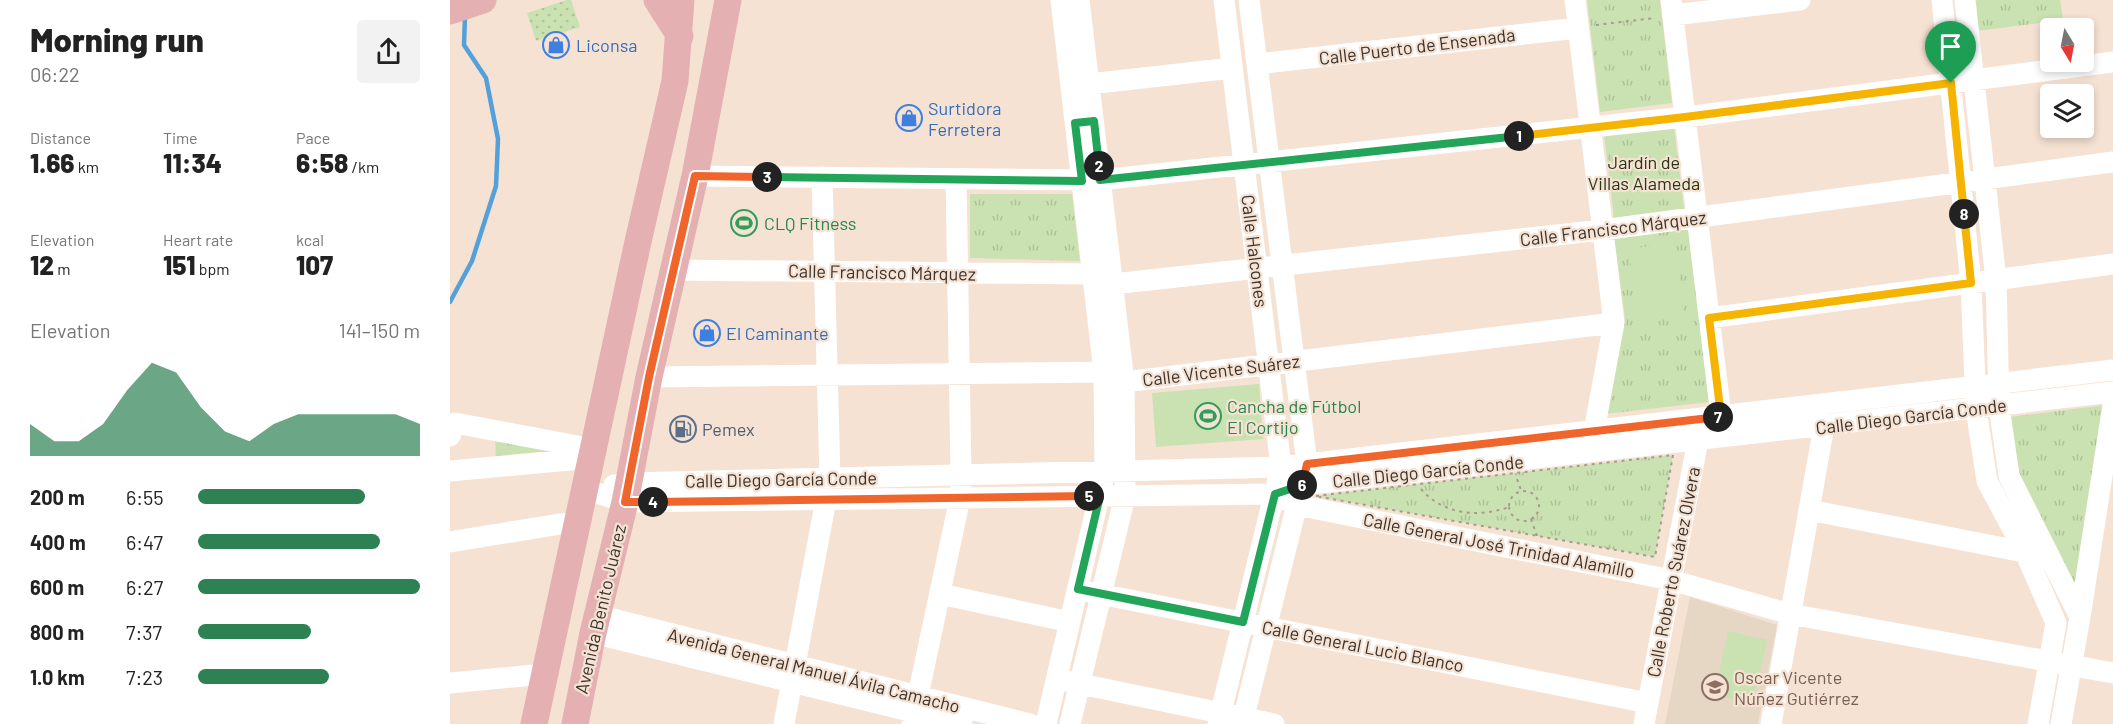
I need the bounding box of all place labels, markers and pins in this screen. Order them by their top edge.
pin [1925,21,1976,83]
shop icon: Liconsa [541,30,571,60]
place label: Liconsa [576,34,638,56]
place label: Surtidora Ferretera [928,97,1001,140]
shop icon: Surtidora Ferretera [894,103,924,133]
pin: 1 [1504,121,1534,151]
pin: 2 [1084,151,1114,181]
pin: 3 [752,162,782,192]
pin: 8 [1949,199,1979,229]
sports icon: CLQ Fitness [729,208,759,238]
place label: CLQ Fitness [764,212,856,234]
shop icon: El Caminante [692,318,722,348]
place label: El Caminante [726,322,829,344]
place label: Cancha de Fútbol El Cortijo [1227,395,1361,438]
sports icon: Cancha de Fútbol El Cortijo [1193,401,1223,431]
pin: 7 [1703,402,1733,432]
fuel station icon: Pemex [668,414,698,444]
place label: Pemex [702,418,755,440]
pin: 6 [1287,470,1317,500]
pin: 5 [1074,481,1104,511]
pin: 4 [638,487,668,517]
place label: Oscar Vicente Núñez Gutiérrez [1734,666,1859,709]
school or university icon: Oscar Vicente Núñez Gutiérrez [1700,672,1730,702]

